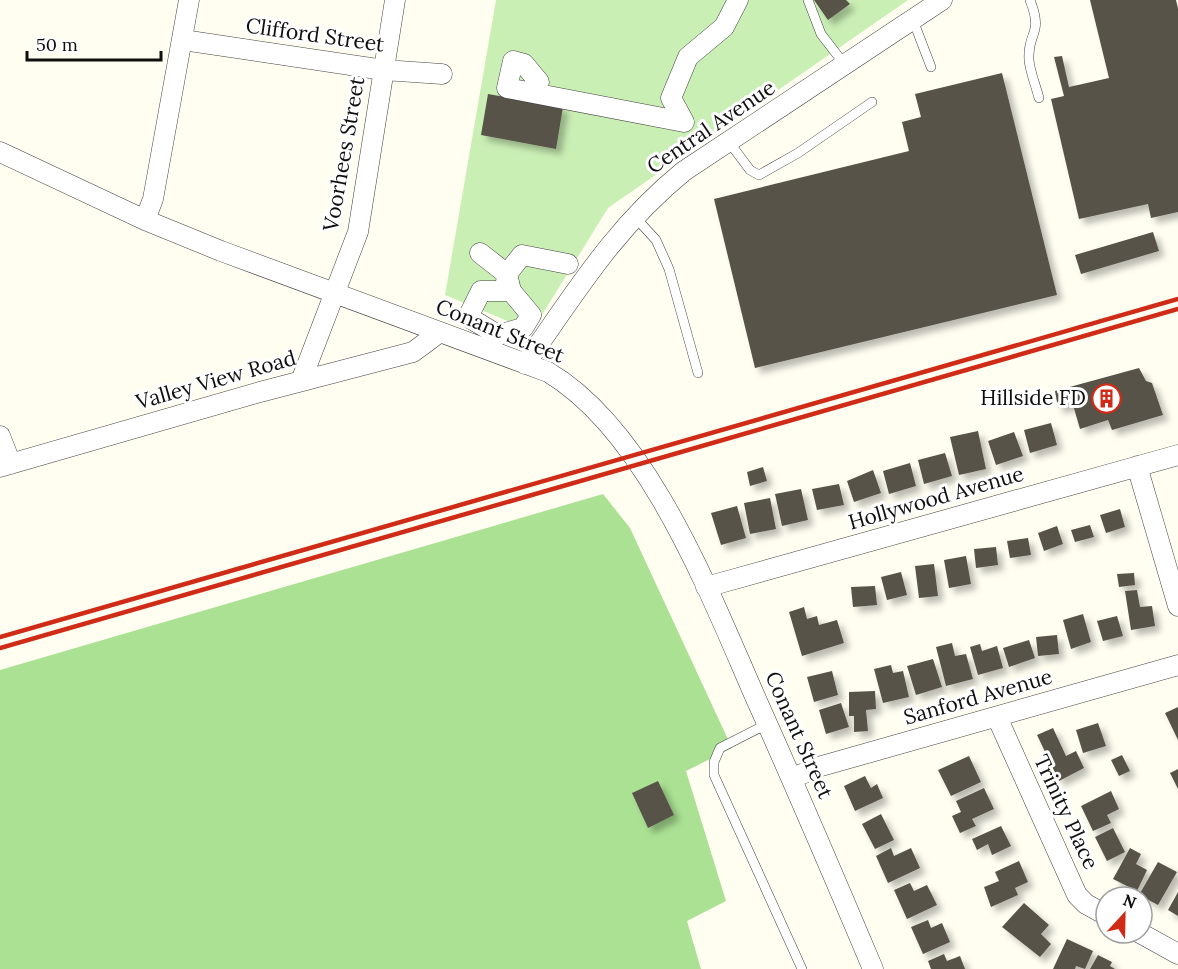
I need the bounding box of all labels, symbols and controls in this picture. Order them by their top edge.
street label: Clifford Street [244,11,387,58]
scale bar [27,24,160,62]
text: 50 m [36,33,78,56]
street label: Voorhees Street [316,74,371,234]
street label: Central Avenue [641,74,780,179]
street label: Conant Street [432,292,569,369]
street label: Valley View Road [132,344,299,416]
building icon: Hillside FD [1091,382,1123,414]
place label: Hillside FD [980,384,1086,411]
street label: Hollywood Avenue [845,460,1027,535]
street label: Sanford Avenue [901,662,1055,731]
street label: Conant Street [759,667,840,803]
street label: Trinity Place [1028,750,1105,873]
north arrow [1094,885,1154,945]
text: N [1120,890,1139,913]

